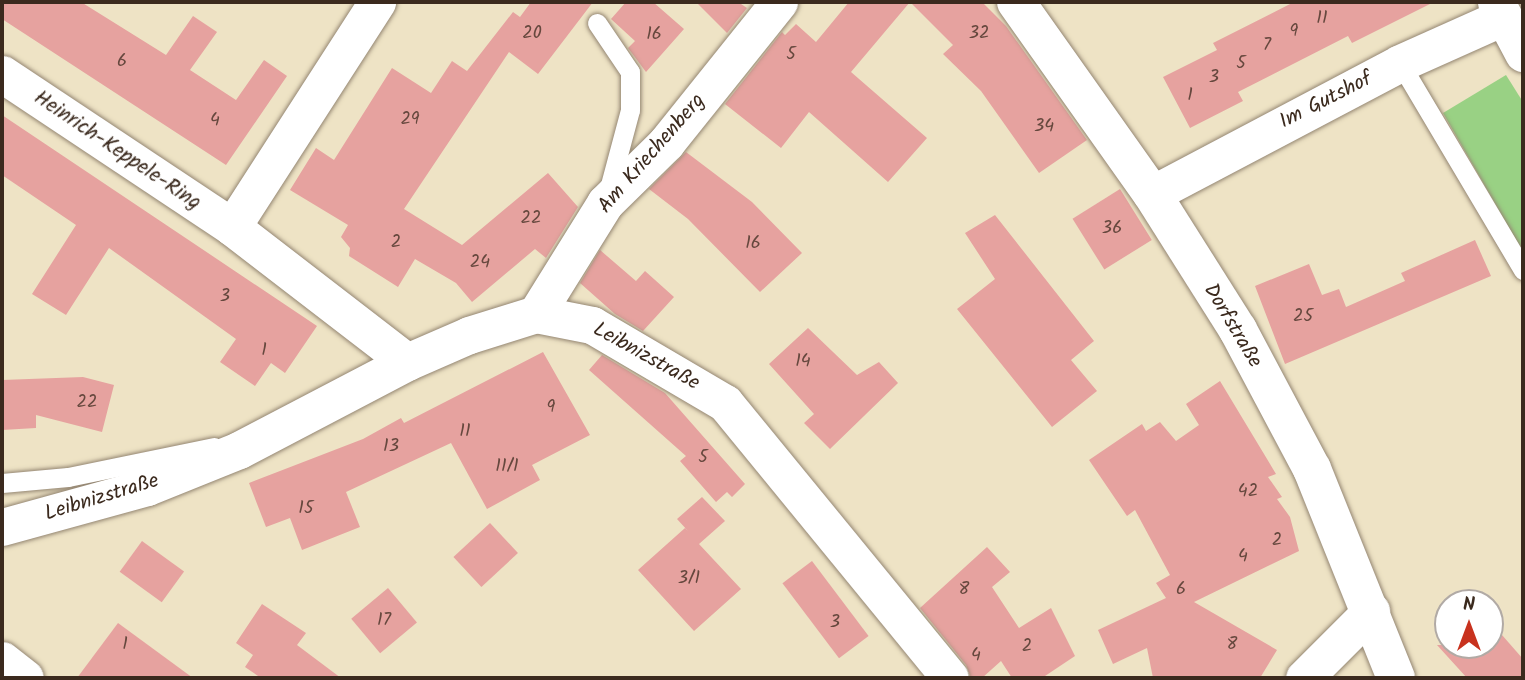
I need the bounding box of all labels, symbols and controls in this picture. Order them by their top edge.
house number: 11 [1316,8,1328,30]
house number: 9 [1290,21,1298,43]
house number: 20 [522,23,542,45]
house number: 32 [969,23,989,45]
house number: 16 [646,24,662,46]
house number: 7 [1263,35,1271,57]
house number: 5 [786,44,796,66]
house number: 6 [117,51,127,73]
house number: 5 [1236,53,1246,75]
house number: 3 [1209,67,1219,89]
street label: Im Gutshof [1276,67,1376,135]
house number: 1 [1187,85,1193,107]
street label: Heinrich-Keppele-Ring [29,86,205,216]
street label: Am Kriechenberg [593,89,711,219]
house number: 29 [400,109,420,131]
house number: 4 [210,110,220,132]
house number: 34 [1034,116,1054,138]
house number: 22 [521,208,541,230]
house number: 36 [1102,218,1122,240]
house number: 2 [391,232,401,254]
house number: 16 [745,233,761,255]
house number: 24 [470,252,490,274]
street label: Dorfstraße [1197,279,1267,373]
house number: 3 [220,286,230,308]
house number: 25 [1293,306,1313,328]
street label: Leibnizstraße [588,317,704,397]
house number: 1 [261,340,267,362]
house number: 14 [795,351,811,373]
house number: 22 [77,392,97,414]
house number: 9 [547,397,555,419]
house number: 11 [459,421,471,443]
house number: 13 [383,436,399,458]
house number: 5 [698,447,708,469]
house number: 11/1 [495,456,519,478]
street label: Leibnizstraße [42,469,162,527]
house number: 42 [1238,481,1258,503]
house number: 15 [298,498,314,520]
house number: 2 [1272,530,1282,552]
house number: 4 [1238,546,1248,568]
house number: 3/1 [678,568,700,590]
house number: 8 [959,579,969,601]
house number: 6 [1176,579,1186,601]
north arrow [1434,589,1504,659]
text: N [1463,590,1475,620]
house number: 17 [377,610,391,632]
house number: 3 [830,612,840,634]
house number: 1 [122,634,128,656]
house number: 8 [1227,634,1237,656]
house number: 2 [1022,636,1032,658]
house number: 4 [971,645,981,667]

